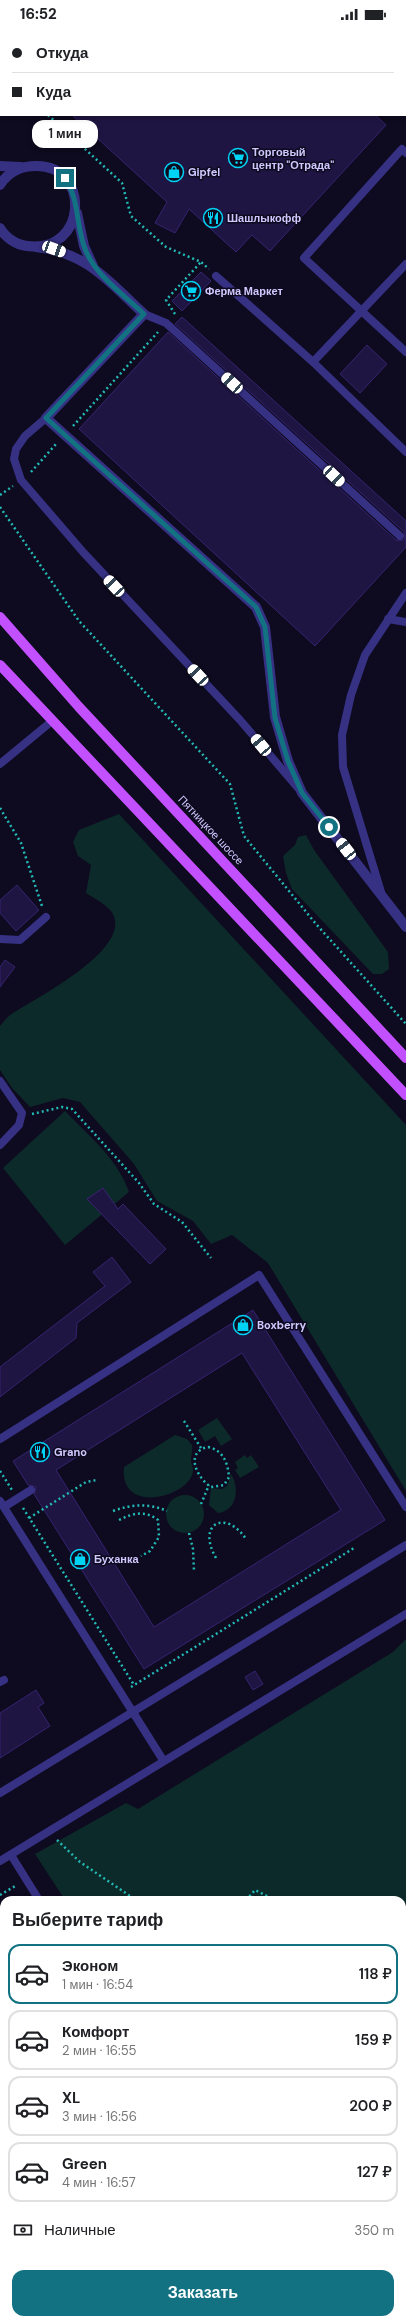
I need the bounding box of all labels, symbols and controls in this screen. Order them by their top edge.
text: 16:52 [20,4,57,24]
text: Откуда [36,43,88,63]
text: Куда [36,82,71,102]
callout: 1 мин [32,120,98,148]
text: 1 мин [48,125,82,142]
place label: Торговый центр "Отрада" [252,145,334,172]
supermarket icon: Торговый центр "Отрада" [227,147,249,169]
shop icon: Gipfel [163,161,185,183]
place label: Gipfel [188,165,220,179]
route end [56,169,74,187]
restaurant icon: Шашлыкофф [202,207,224,229]
place label: Шашлыкофф [227,211,301,225]
car [41,239,67,259]
supermarket icon: Ферма Маркет [180,280,202,302]
place label: Ферма Маркет [205,284,283,298]
car [219,371,245,395]
car [321,463,347,489]
car [101,573,127,599]
car [185,662,211,688]
car [249,732,273,758]
street label: Пятницкое шоссе [175,792,247,868]
route start [320,818,338,836]
car [334,836,358,862]
shop icon: Boxberry [232,1314,254,1336]
place label: Boxberry [257,1318,307,1332]
restaurant icon: Grano [29,1441,51,1463]
place label: Grano [54,1445,87,1459]
shop icon: Буханка [69,1548,91,1570]
place label: Буханка [94,1552,139,1566]
text: Выберите тариф [12,1908,163,1932]
icon: car [14,1956,50,1992]
text: Эконом [62,1956,118,1976]
text: 118 ₽ [359,1964,392,1984]
text: 1 мин · 16:54 [62,1976,133,1993]
icon: car [14,2022,50,2058]
text: Комфорт [62,2022,129,2042]
text: 159 ₽ [355,2030,392,2050]
text: 2 мин · 16:55 [62,2042,137,2059]
icon: car [14,2088,50,2124]
text: XL [62,2088,80,2108]
text: 200 ₽ [349,2096,392,2116]
text: 3 мин · 16:56 [62,2108,137,2125]
icon: car [14,2154,50,2190]
text: Green [62,2154,107,2174]
text: 127 ₽ [357,2162,392,2182]
text: 4 мин · 16:57 [62,2174,136,2191]
icon: cash [12,2219,34,2241]
text: Наличные [44,2220,116,2240]
text: 350 m [354,2222,394,2239]
button: Заказать [12,2270,394,2316]

